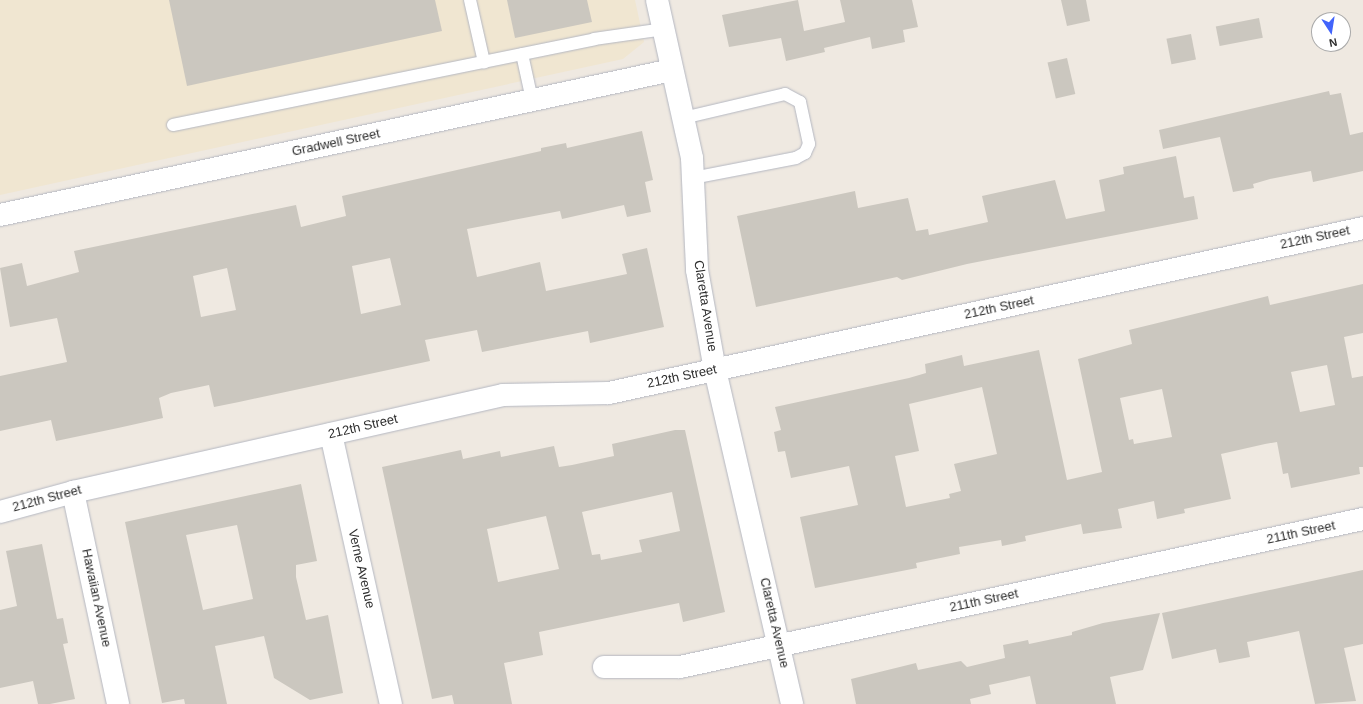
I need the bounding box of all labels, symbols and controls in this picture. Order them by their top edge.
north arrow [1311,12,1351,52]
text: N [1328,36,1338,49]
street label: Gradwell Street [291,126,381,160]
street label: 212th Street [1279,223,1351,253]
street label: Claretta Avenue [690,259,720,353]
street label: 212th Street [963,293,1035,323]
street label: 212th Street [646,362,718,392]
street label: 212th Street [327,411,399,443]
street label: 212th Street [11,482,83,516]
street label: 211th Street [1265,518,1337,548]
street label: Verne Avenue [344,528,378,610]
street label: Hawaiian Avenue [78,547,114,649]
street label: Claretta Avenue [756,576,792,670]
street label: 211th Street [948,586,1020,616]

